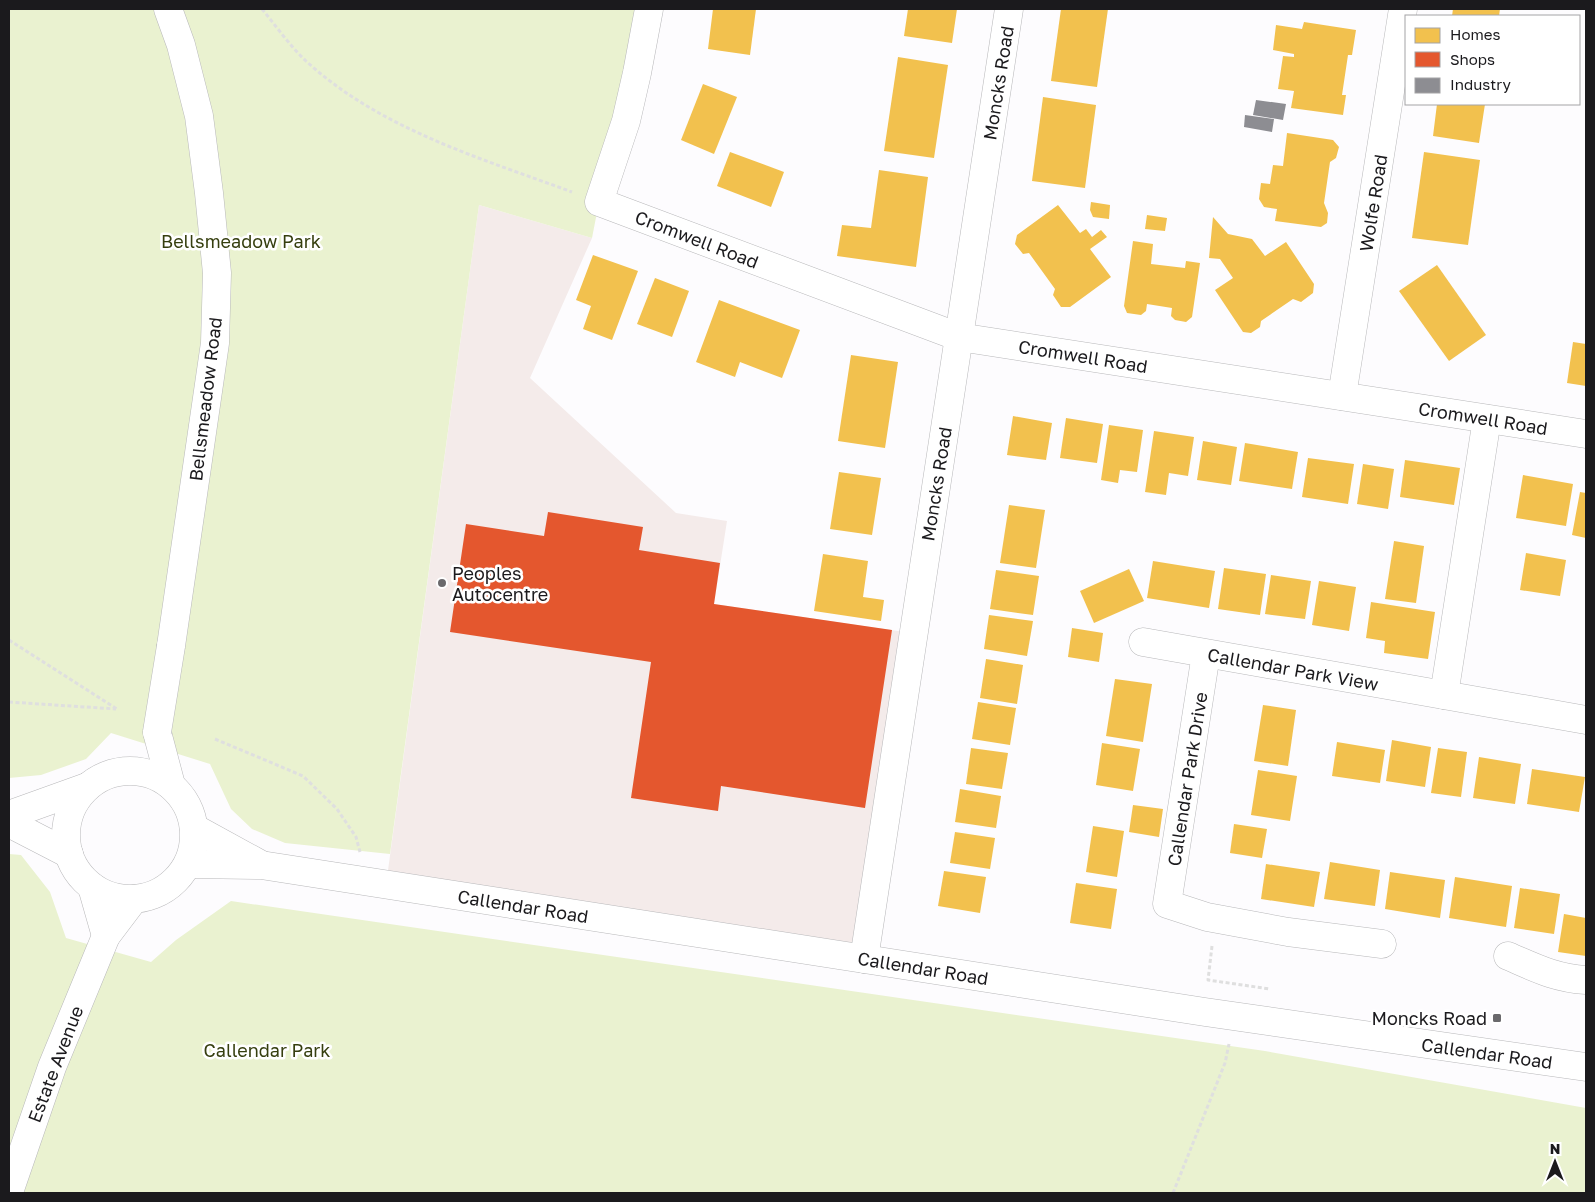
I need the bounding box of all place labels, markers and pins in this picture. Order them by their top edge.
place label: Peoples Autocentre [452,562,548,605]
marker: Peoples Autocentre [436,577,448,589]
place label: Moncks Road [1372,1007,1487,1029]
marker: Moncks Road [1491,1012,1503,1024]

